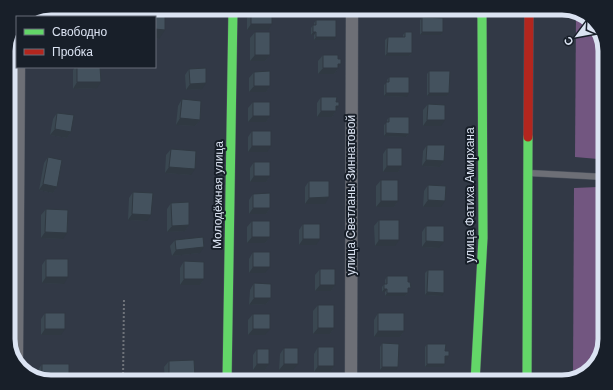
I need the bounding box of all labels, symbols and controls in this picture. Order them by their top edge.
legend [16,16,156,68]
north arrow [557,16,597,56]
text: Свободно [52,25,107,39]
text: С [561,35,576,48]
text: Пробка [52,45,93,59]
street label: улица Светланы Зиннатовой [344,115,358,275]
street label: улица Фатиха Амирхана [463,127,477,263]
street label: Молодёжная улица [210,141,226,249]

